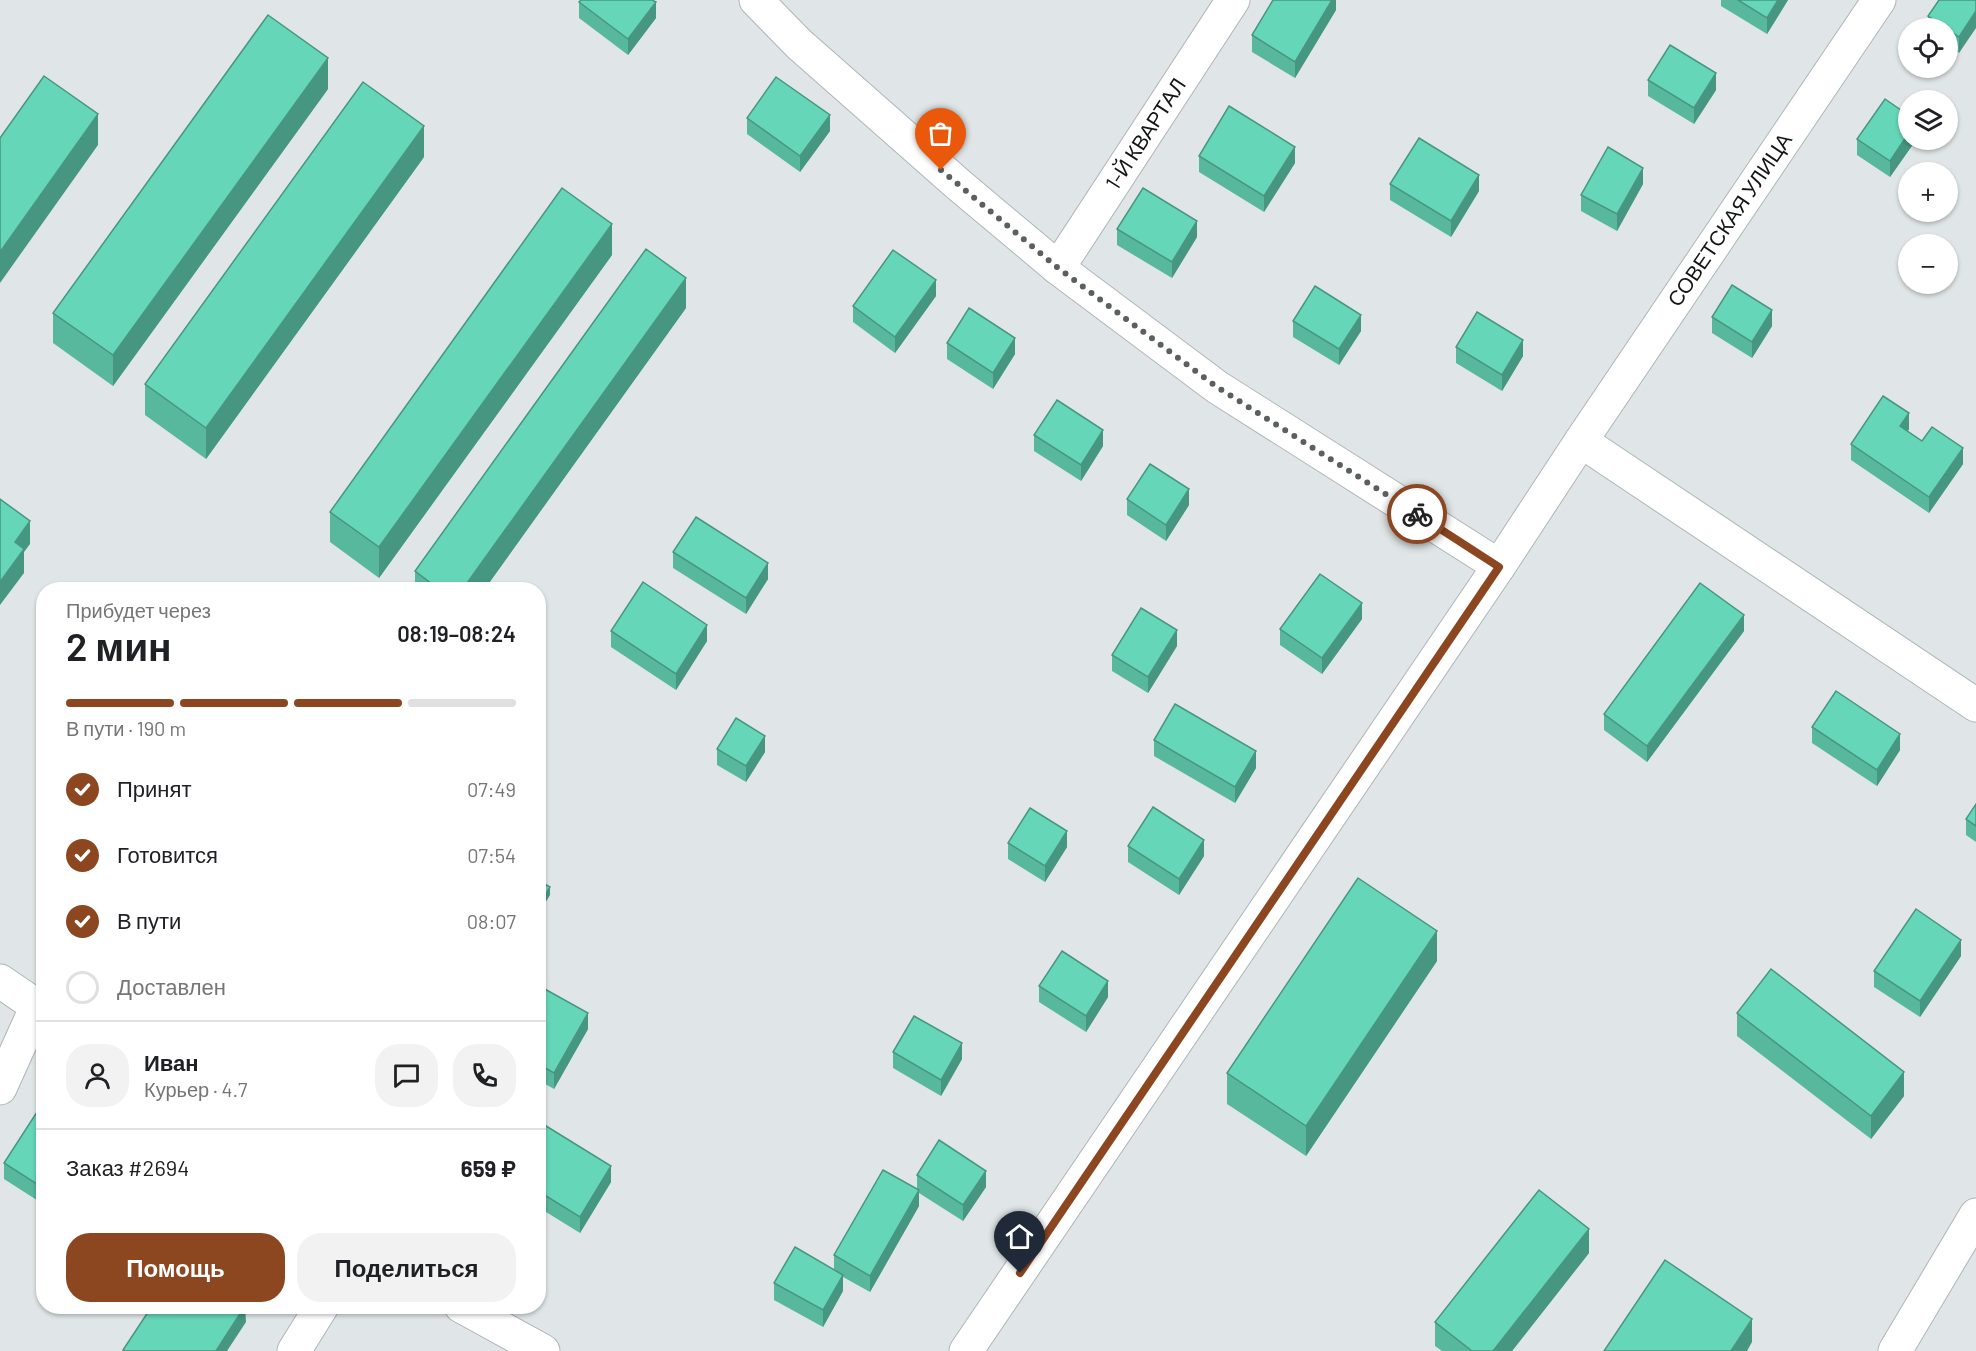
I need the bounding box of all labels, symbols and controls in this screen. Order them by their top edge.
map controls [1898,18,1958,294]
button: locate [1898,18,1958,78]
street label: 1-Й КВАРТАЛ [1099,73,1190,194]
button: layers [1898,90,1958,150]
pin [915,108,966,170]
icon: bag [924,117,957,150]
street label: СОВЕТСКАЯ УЛИЦА [1661,128,1796,311]
button: + [1898,162,1958,222]
button: − [1898,234,1958,294]
courier [1387,484,1447,544]
icon: bike [1401,498,1434,531]
text: Прибудет через [66,598,211,622]
text: 08:19–08:24 [397,620,516,646]
text: 2 мин [66,622,172,669]
text: В пути · 190 m [66,716,186,740]
icon: check [66,773,99,806]
text: Принят [117,775,191,801]
text: 07:49 [467,777,516,801]
icon: check [66,839,99,872]
text: Готовится [117,841,218,867]
text: 07:54 [467,843,516,867]
icon: check [66,905,99,938]
text: В пути [117,907,181,933]
text: 08:07 [467,909,516,933]
text: Доставлен [117,973,226,999]
button: person [66,1044,129,1107]
button: chat [375,1044,438,1107]
button: phone [453,1044,516,1107]
text: Иван [144,1049,199,1075]
text: Курьер · 4.7 [144,1077,247,1101]
text: Заказ #2694 [66,1154,189,1180]
text: 659 ₽ [461,1155,516,1181]
pin [994,1211,1045,1273]
icon: home [1003,1220,1036,1253]
button: Помощь [66,1233,285,1302]
button: Поделиться [297,1233,516,1302]

